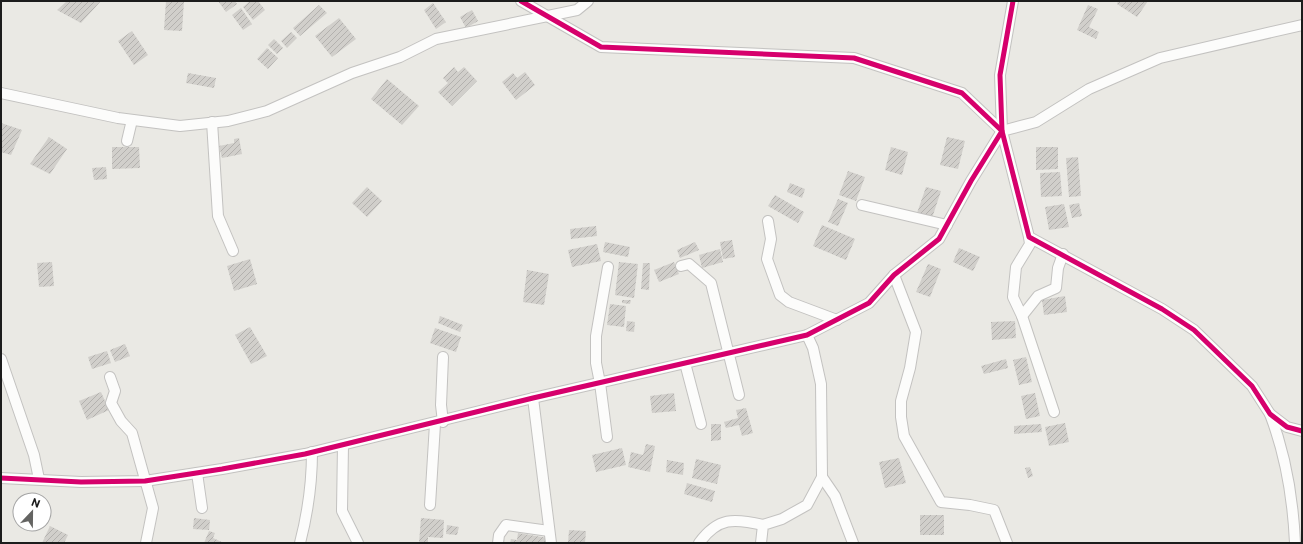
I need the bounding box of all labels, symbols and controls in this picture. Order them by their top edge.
north arrow [12,492,52,532]
text: N [30,495,42,510]

